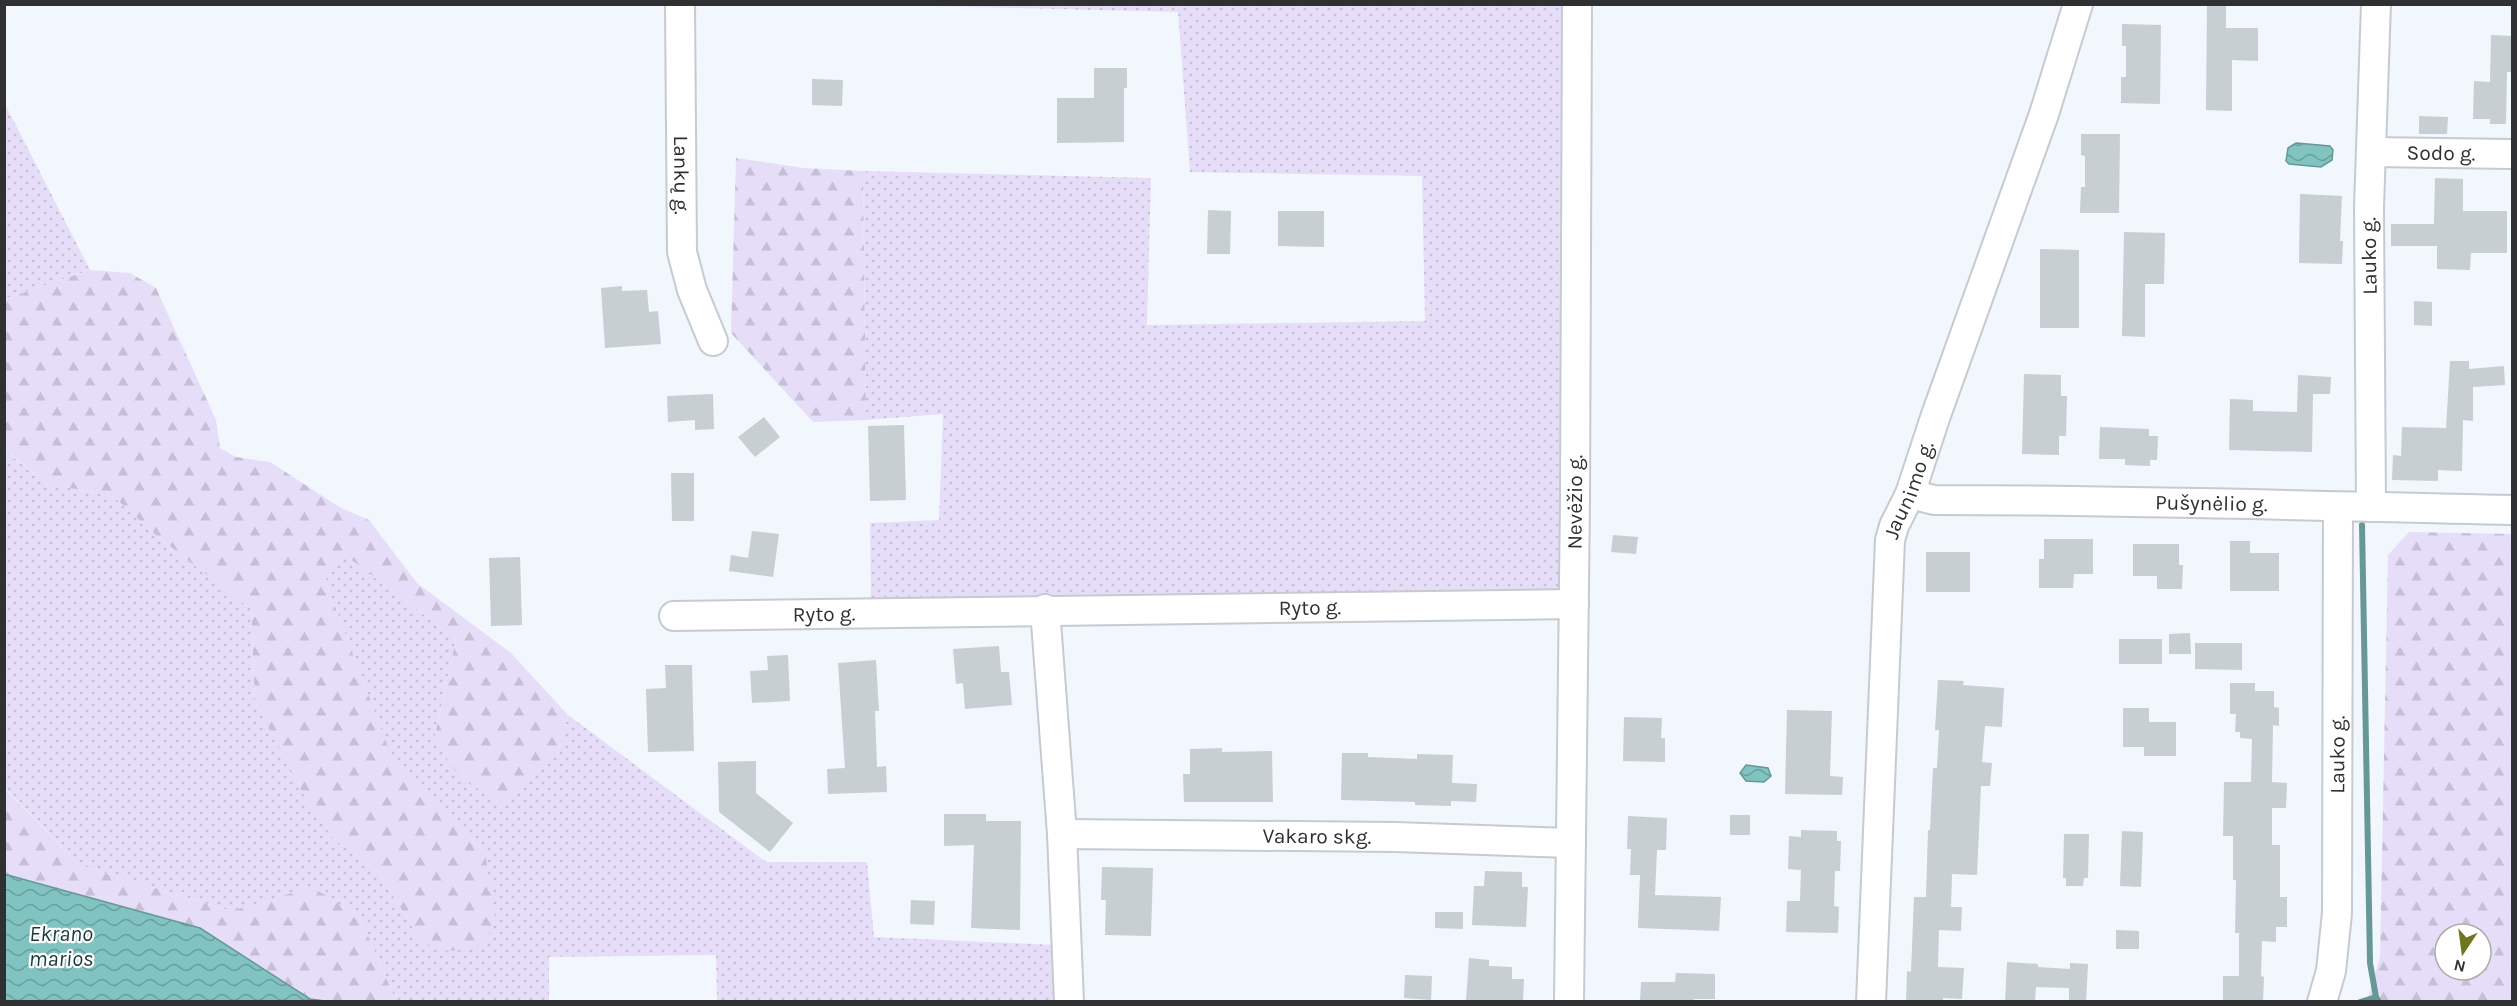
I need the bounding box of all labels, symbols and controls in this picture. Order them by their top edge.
street label: Lankų g. [669,135,694,215]
street label: Sodo g. [2406,141,2476,165]
street label: Lauko g. [2356,217,2382,295]
street label: Jaunimo g. [1879,438,1939,541]
street label: Nevėžio g. [1562,454,1587,550]
street label: Pušynėlio g. [2155,490,2268,516]
street label: Ryto g. [1278,595,1342,620]
street label: Ryto g. [793,602,856,626]
street label: Lauko g. [2325,715,2349,794]
street label: Vakaro skg. [1263,824,1372,849]
water label: Ekrano marios [29,921,93,972]
north arrow [2433,922,2493,982]
text: N [2452,956,2467,977]

